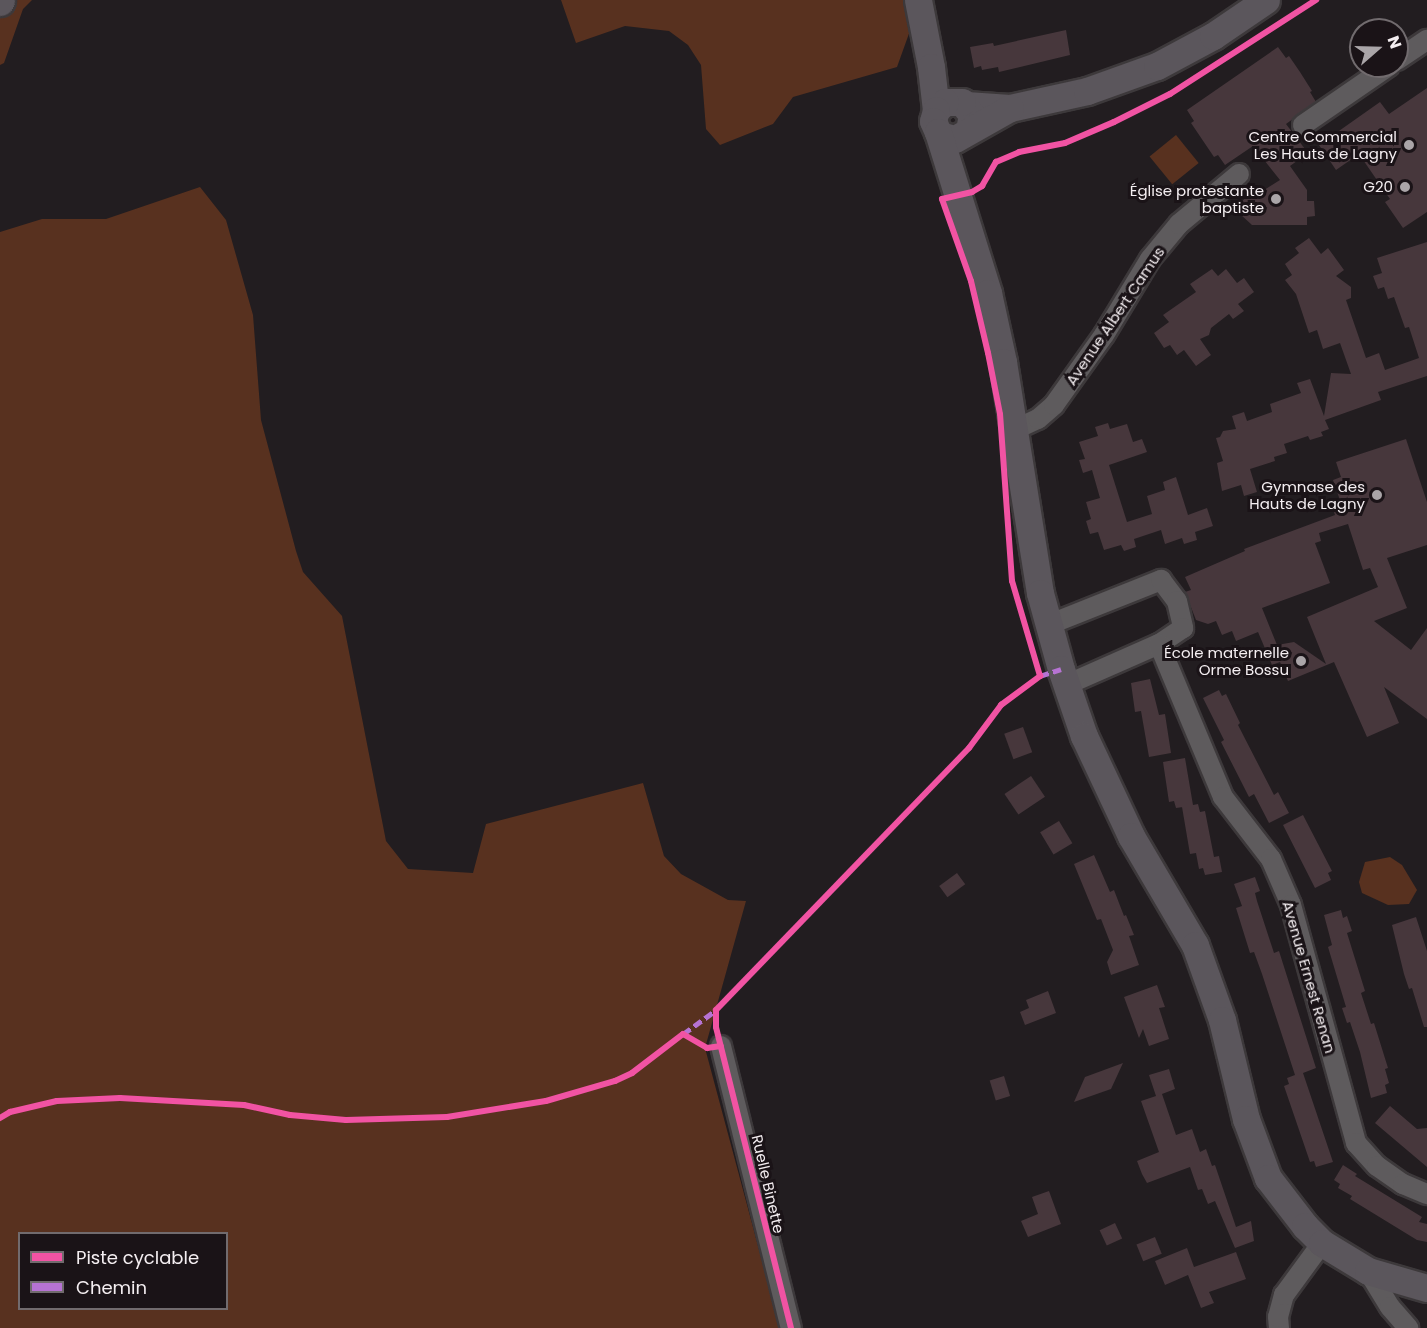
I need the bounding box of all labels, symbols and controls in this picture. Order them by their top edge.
north arrow [1349,18,1409,78]
text: N [1382,33,1407,52]
place label: Centre Commercial Les Hauts de Lagny [1249,127,1397,162]
marker: Centre Commercial Les Hauts de Lagny [1402,138,1416,152]
place label: G20 [1363,178,1393,196]
marker: G20 [1398,180,1412,194]
place label: Église protestante baptiste [1130,181,1264,216]
marker: Église protestante baptiste [1269,192,1283,206]
street label: Avenue Albert Camus [1062,243,1168,389]
place label: Gymnase des Hauts de Lagny [1249,477,1365,512]
marker: Gymnase des Hauts de Lagny [1370,488,1384,502]
place label: École maternelle Orme Bossu [1164,643,1289,678]
marker: École maternelle Orme Bossu [1294,654,1308,668]
street label: Avenue Ernest Renan [1279,899,1339,1055]
street label: Ruelle Binette [748,1133,788,1235]
legend [18,1232,228,1310]
text: Piste cyclable [76,1245,199,1270]
text: Chemin [76,1275,147,1300]

